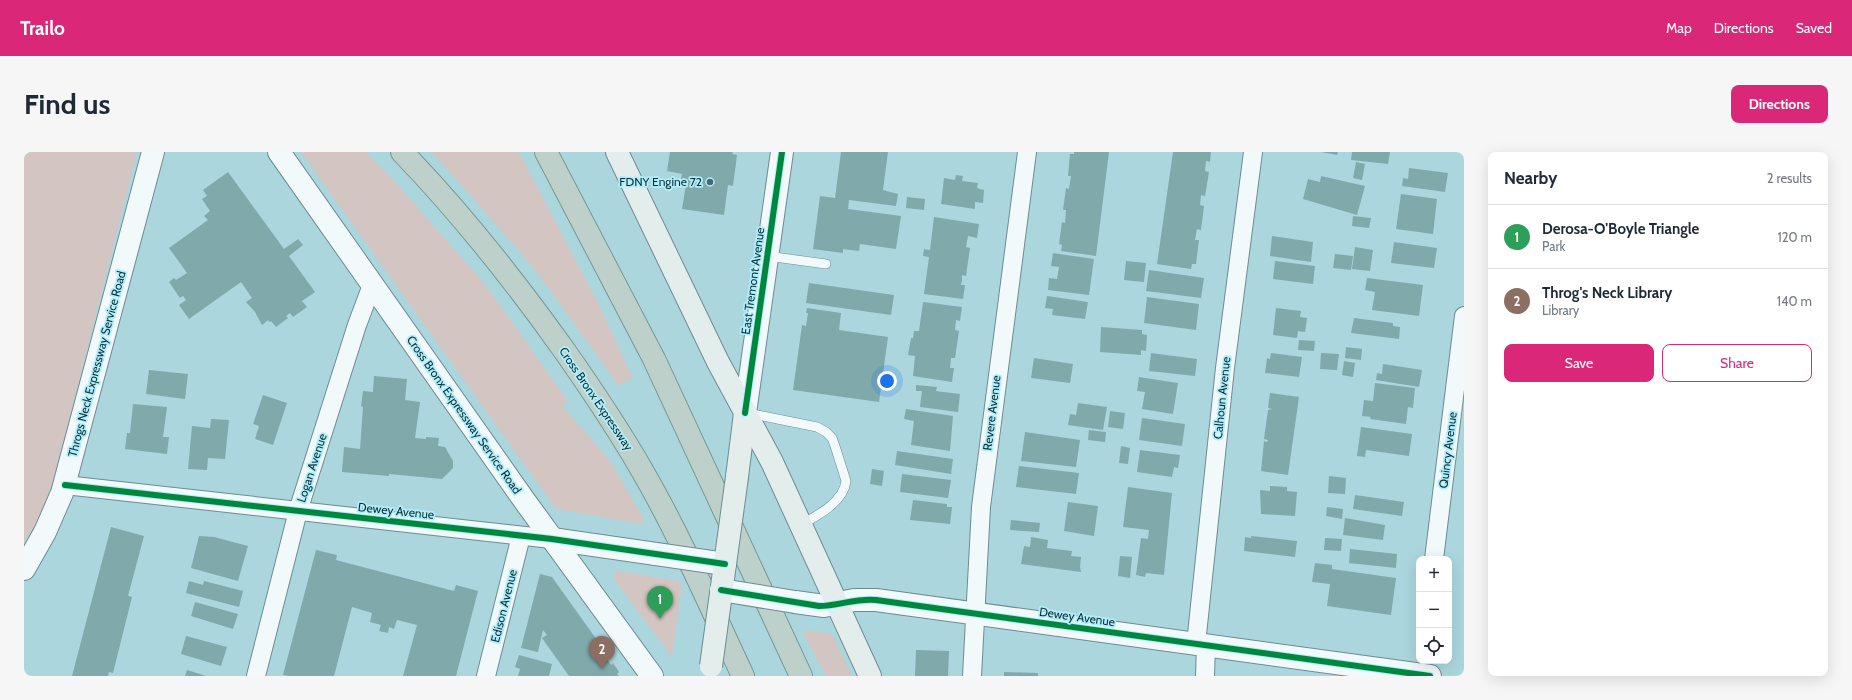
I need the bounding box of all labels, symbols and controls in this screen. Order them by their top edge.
text: Trailo [20,17,65,40]
text: Map [1666,19,1692,37]
text: Directions [1714,19,1774,37]
text: Saved [1796,19,1832,37]
button: Directions [1731,85,1828,123]
text: Find us [24,87,110,121]
text: Nearby [1504,168,1557,188]
text: 2 results [1767,170,1812,186]
place label: FDNY Engine 72 [619,174,702,189]
marker: FDNY Engine 72 [705,177,715,187]
text: Derosa-O'Boyle Triangle [1542,220,1699,238]
street label: East Tremont Avenue [738,227,767,335]
text: 1 [1515,229,1519,245]
text: 120 m [1778,229,1812,245]
text: Park [1542,238,1565,254]
street label: Throgs Neck Expressway Service Road [64,269,129,459]
text: Throg's Neck Library [1542,284,1672,302]
text: 2 [1514,293,1520,309]
text: 140 m [1777,293,1812,309]
text: Library [1542,302,1579,318]
street label: Cross Bronx Expressway Service Road [404,333,525,497]
street label: Cross Bronx Expressway [556,344,637,453]
button: Save [1504,344,1654,382]
button: Share [1662,344,1812,382]
street label: Calhoun Avenue [1210,356,1233,440]
your location [877,371,897,391]
street label: Revere Avenue [979,375,1004,451]
street label: Quincy Avenue [1435,411,1460,489]
street label: Logan Avenue [293,431,330,504]
street label: Dewey Avenue [357,499,435,522]
map controls [1416,556,1452,664]
button: + [1416,556,1452,592]
street label: Edison Avenue [487,568,520,644]
pin: 1 [647,586,673,619]
button: − [1416,592,1452,628]
street label: Dewey Avenue [1038,604,1116,629]
button: locate [1416,628,1452,664]
pin: 2 [589,636,615,669]

